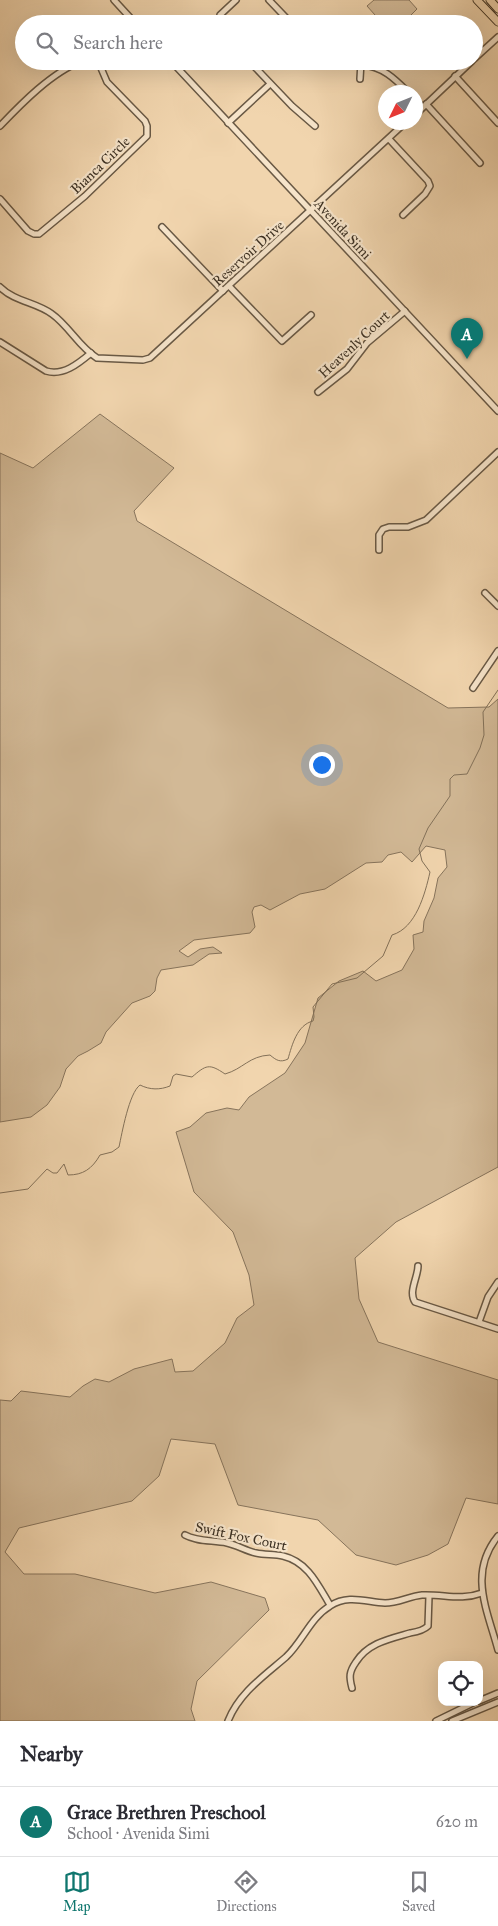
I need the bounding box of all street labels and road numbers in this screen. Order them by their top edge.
street label: Bianca Circle [67,133,133,198]
street label: Avenida Simi [310,195,375,263]
street label: Reservoir Drive [209,217,288,290]
street label: Heavenly Court [315,307,393,382]
street label: Swift Fox Court [194,1518,288,1554]

